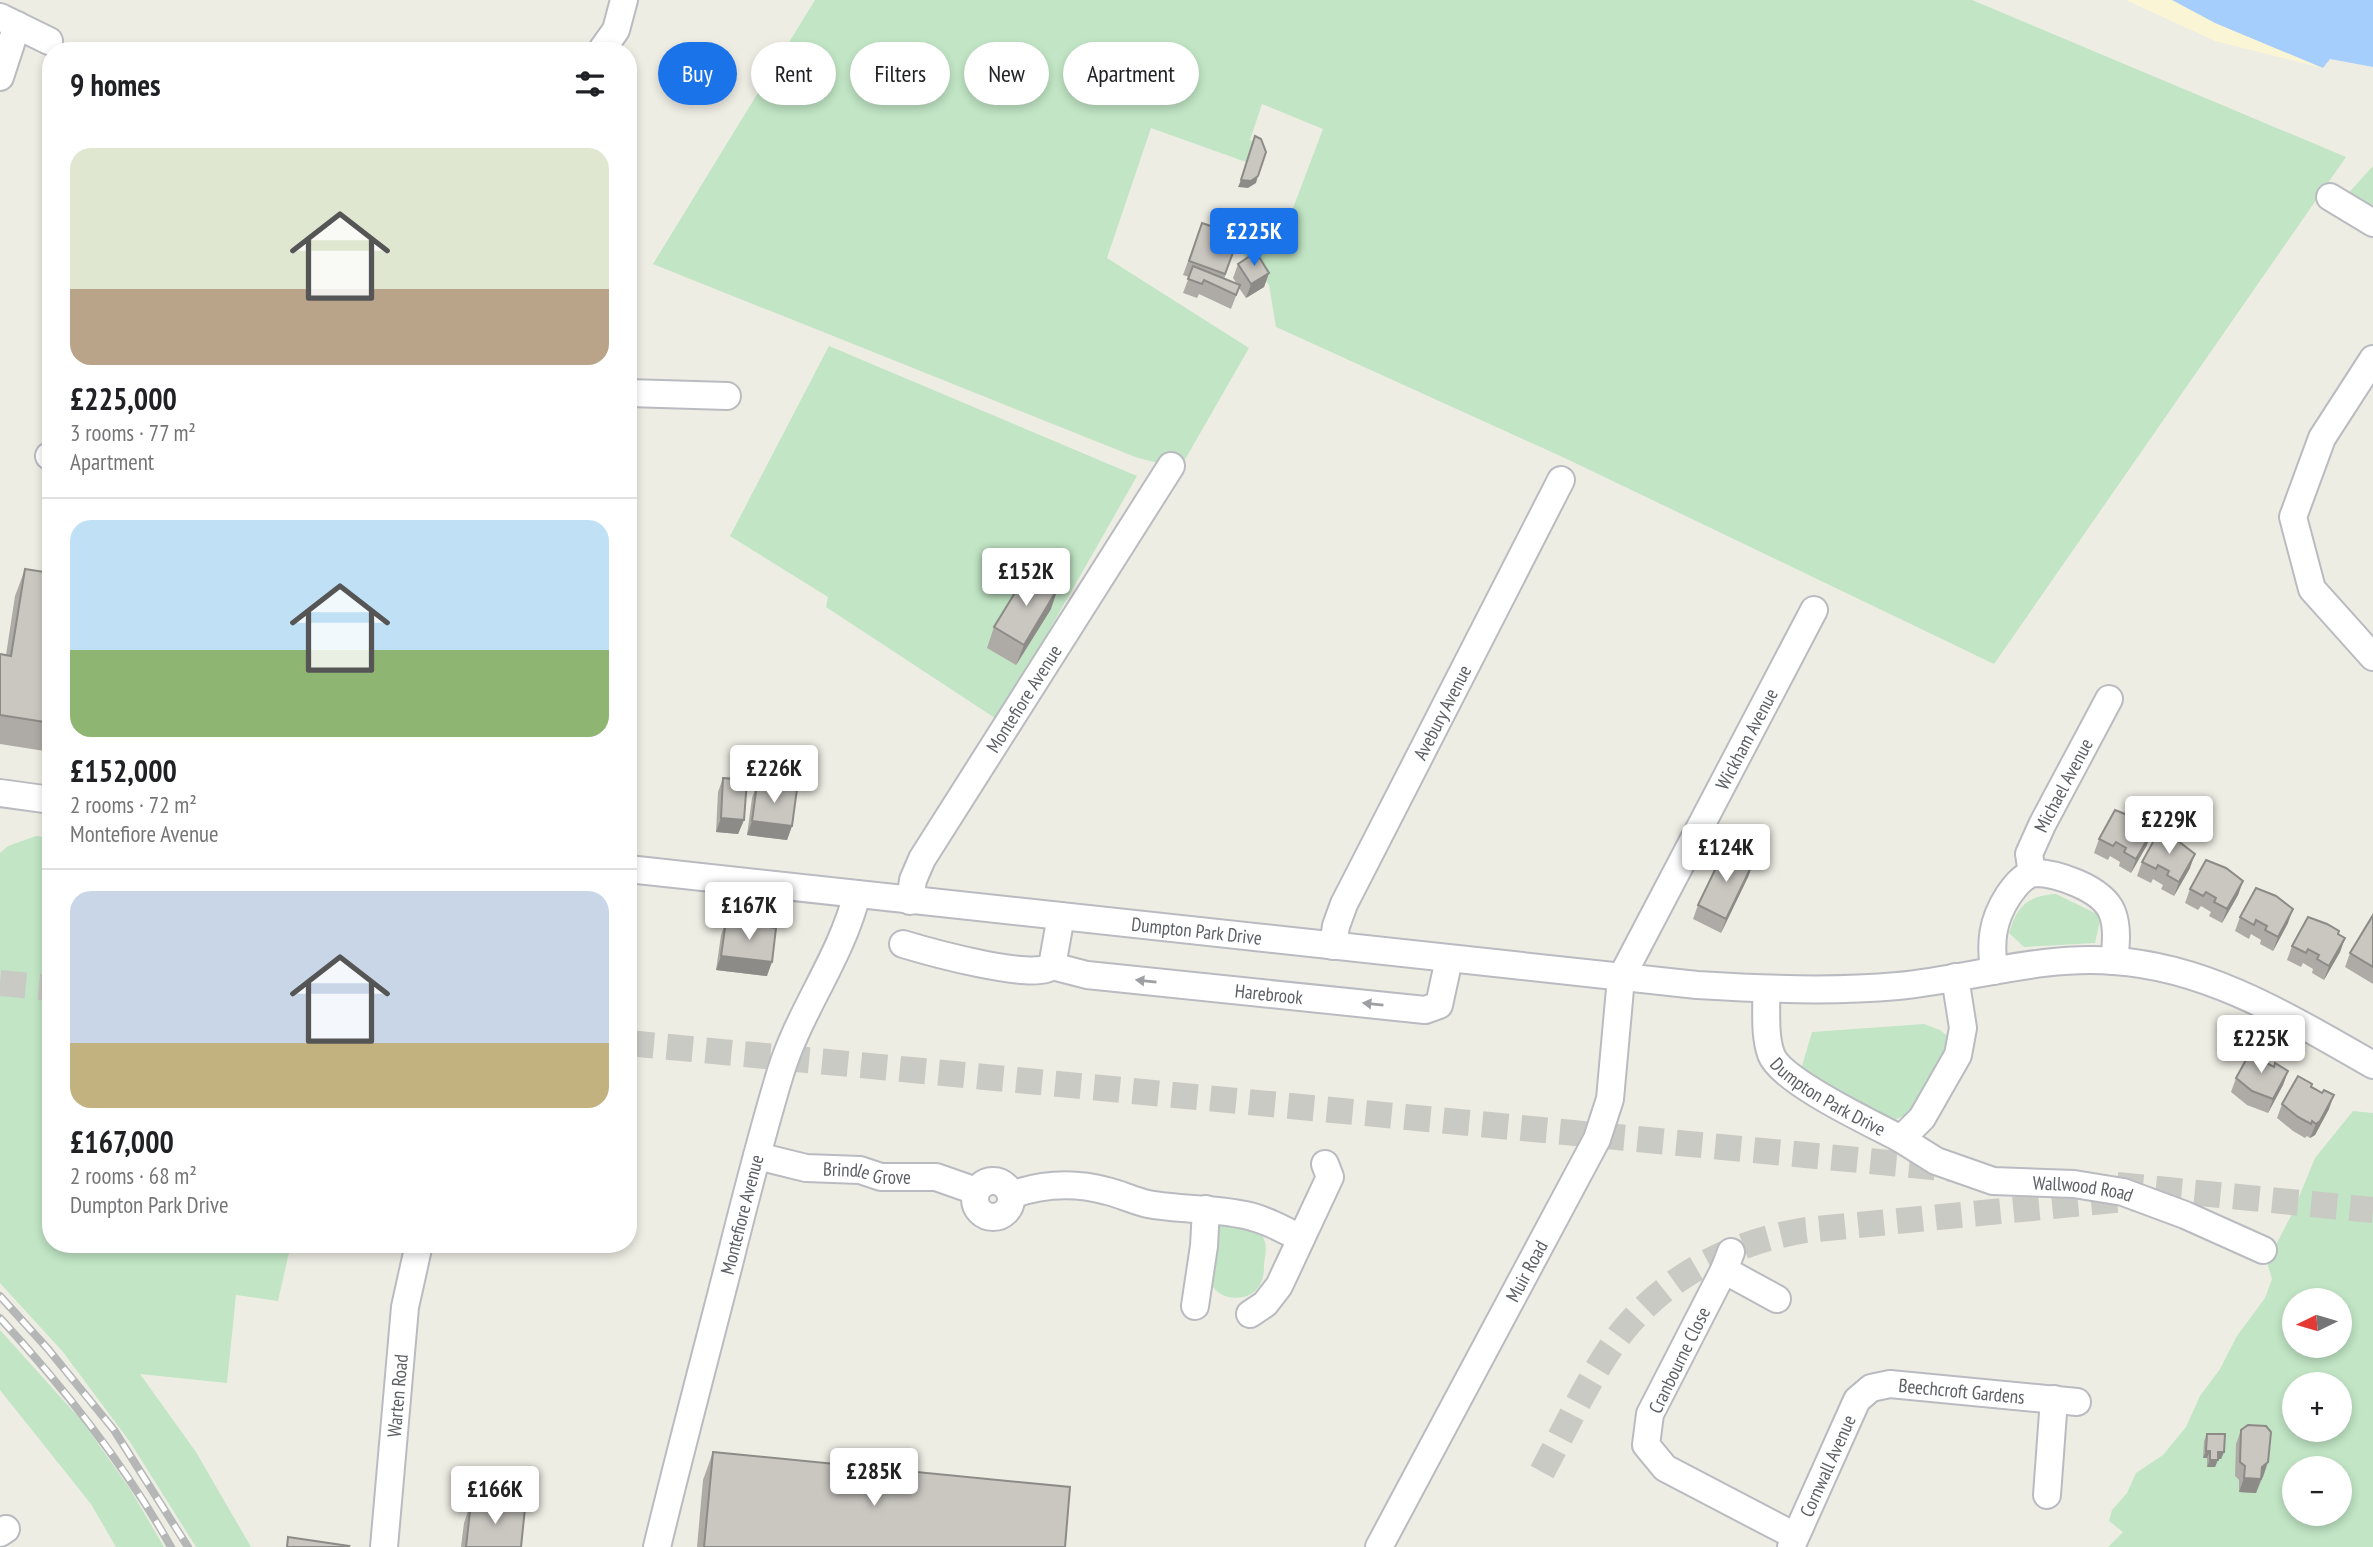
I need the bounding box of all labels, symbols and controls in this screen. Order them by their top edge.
chip: Buy [658,42,737,105]
chip: Rent [751,42,836,105]
chip: Filters [850,42,950,105]
chip: New [964,42,1049,105]
chip: Apartment [1063,42,1199,105]
text: 9 homes [70,65,161,104]
icon: filters [571,65,609,103]
icon: home [277,193,403,319]
pin: £225K [1205,208,1303,268]
text: £225K [1226,216,1282,245]
text: £225,000 [70,379,177,418]
text: 3 rooms · 77 m² [70,418,196,447]
text: Apartment [70,447,154,476]
pin: £152K [977,548,1075,608]
text: £152K [998,556,1054,585]
icon: home [277,565,403,691]
street label: Montefiore Avenue [981,640,1067,757]
street label: Avebury Avenue [1408,661,1476,764]
street label: Wickham Avenue [1710,684,1783,794]
street label: Michael Avenue [2028,734,2098,836]
pin: £226K [725,746,823,805]
text: £152,000 [70,751,177,790]
text: £226K [746,753,802,782]
text: 2 rooms · 72 m² [70,790,197,819]
pin: £229K [2120,796,2218,856]
text: £229K [2141,804,2197,833]
text: Montefiore Avenue [70,819,219,848]
pin: £124K [1677,824,1775,884]
text: £124K [1698,832,1754,861]
pin: £167K [700,883,798,942]
text: £167K [721,890,777,919]
street label: Dumpton Park Drive [1130,912,1263,950]
icon: home [277,936,403,1062]
one-way arrow [1135,975,1157,986]
street label: Harebrook [1234,978,1305,1009]
one-way arrow [1361,999,1383,1010]
pin: £225K [2212,1016,2310,1075]
text: £225K [2233,1023,2289,1052]
street label: Dumpton Park Drive [1765,1052,1890,1141]
text: £167,000 [70,1122,174,1161]
street label: Montefiore Avenue [715,1152,769,1277]
street label: Brindle Grove [823,1157,911,1189]
text: 2 rooms · 68 m² [70,1161,197,1190]
street label: Wallwood Road [2032,1170,2137,1207]
text: Dumpton Park Drive [70,1190,228,1219]
street label: Muir Road [1500,1236,1553,1306]
north arrow [2282,1288,2352,1358]
map controls [2282,1288,2352,1526]
street label: Cranbourne Close [1643,1303,1715,1417]
street label: Warten Road [382,1353,413,1438]
button: + [2282,1372,2352,1442]
street label: Beechcroft Gardens [1898,1373,2026,1409]
street label: Cornwall Avenue [1794,1411,1861,1521]
pin: £285K [825,1448,923,1508]
text: £285K [846,1456,902,1485]
button: − [2282,1456,2352,1526]
pin: £166K [446,1466,544,1526]
text: £166K [467,1474,523,1503]

